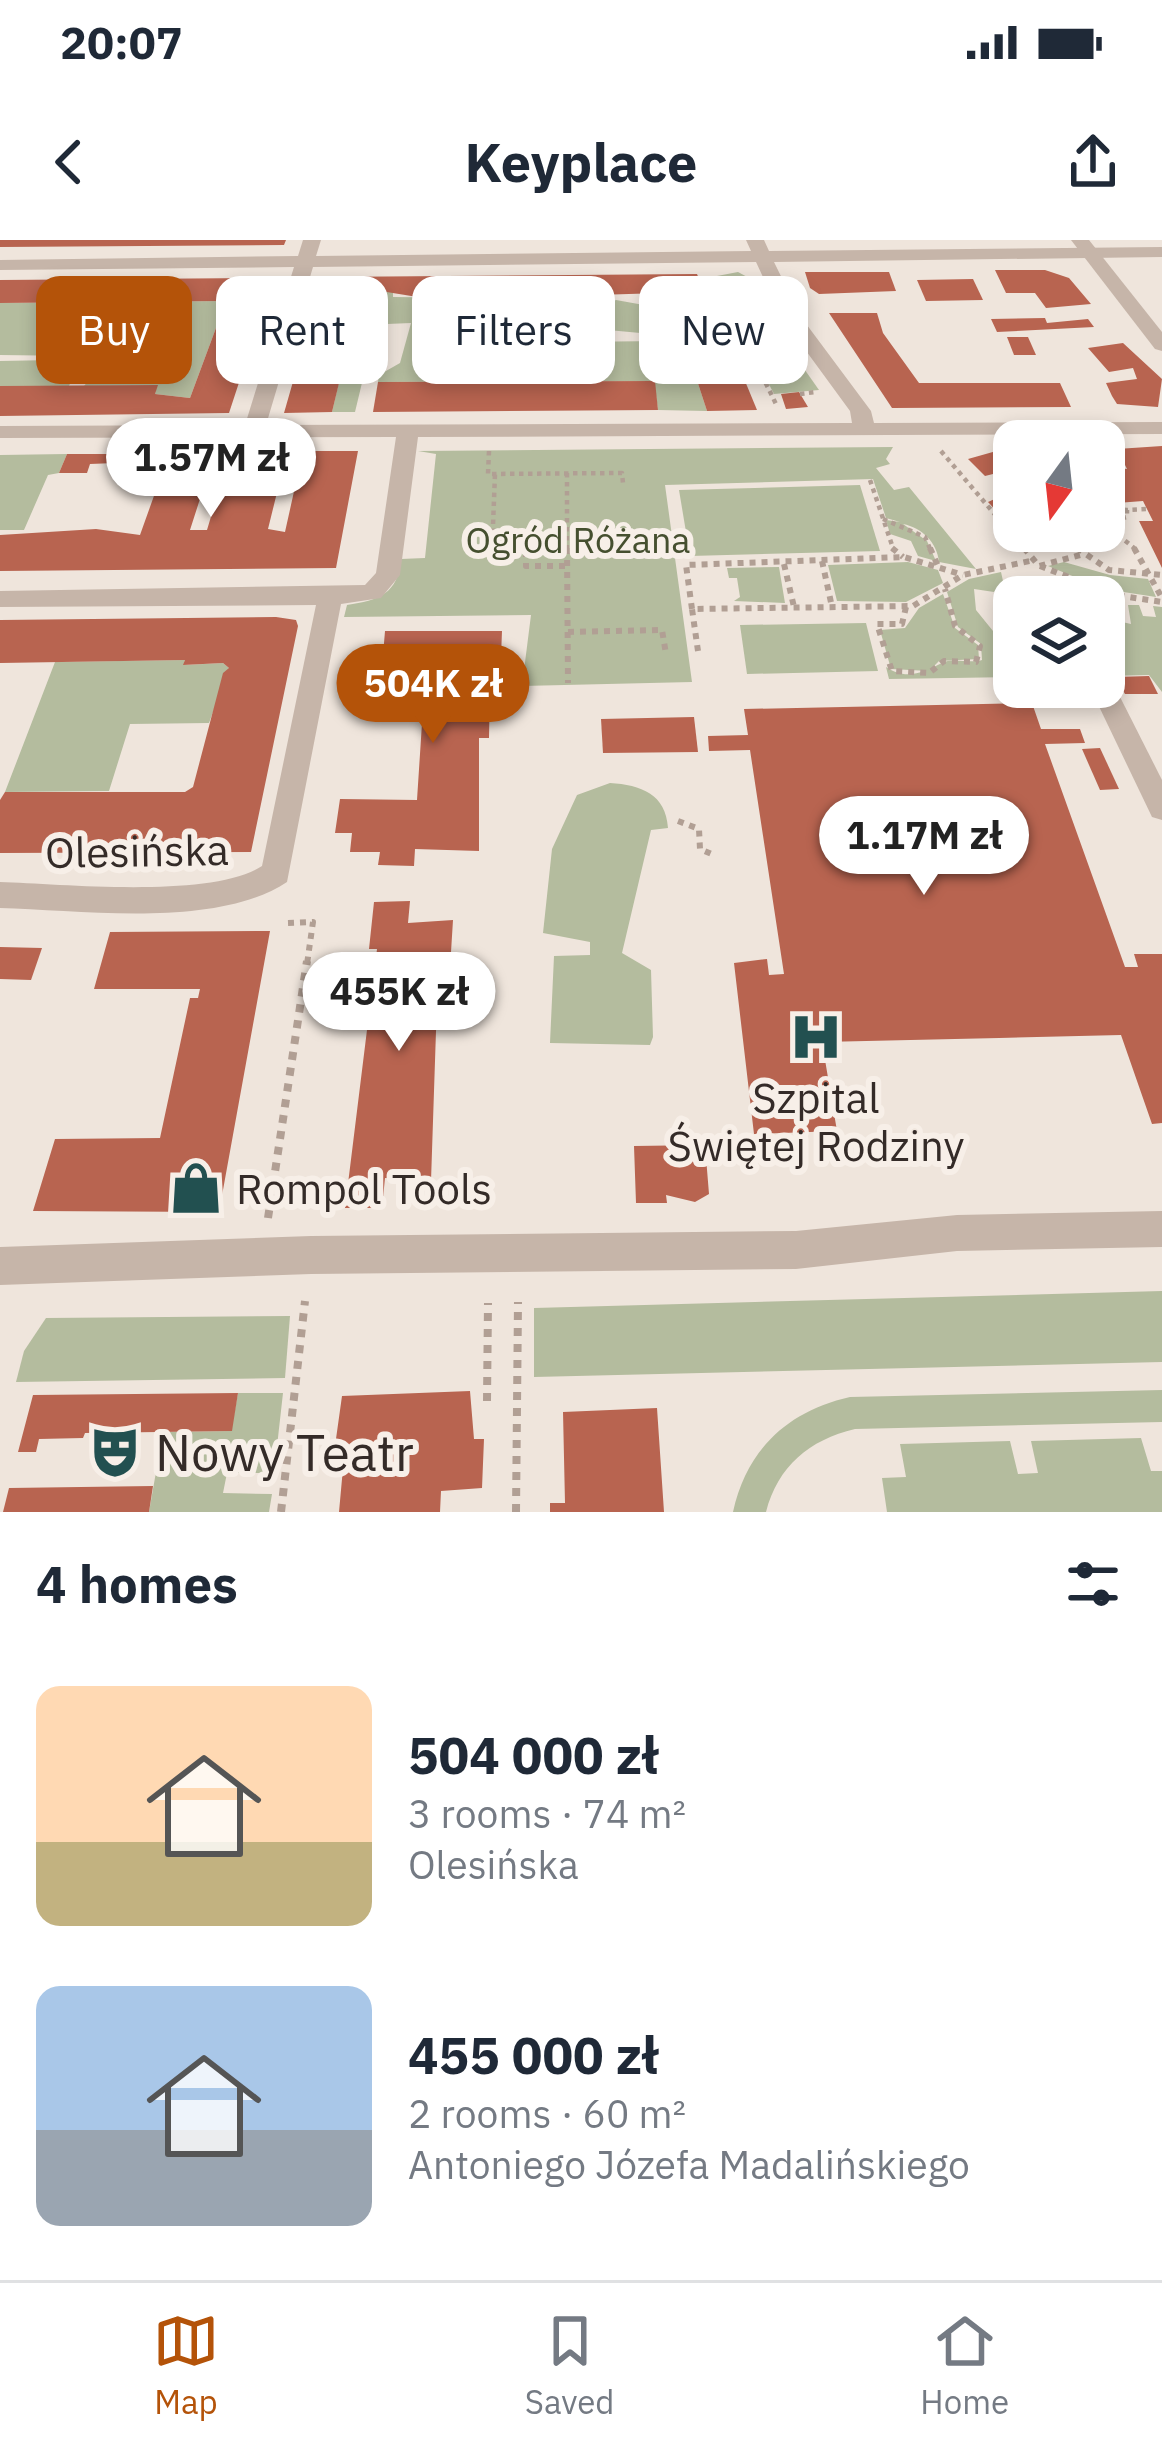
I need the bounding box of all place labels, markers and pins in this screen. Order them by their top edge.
pin: 1.57M zł [87,418,335,520]
pin: 504K zł [322,644,544,746]
pin: 1.17M zł [800,796,1048,898]
pin: 455K zł [288,952,510,1054]
hospital icon: Szpital Świętej Rodziny [787,1008,845,1066]
place label: Szpital Świętej Rodziny [668,1070,964,1173]
shop icon: Rompol Tools [167,1159,225,1217]
place label: Rompol Tools [236,1161,492,1216]
place label: Nowy Teatr [155,1419,414,1485]
theatre icon: Nowy Teatr [86,1423,144,1481]

